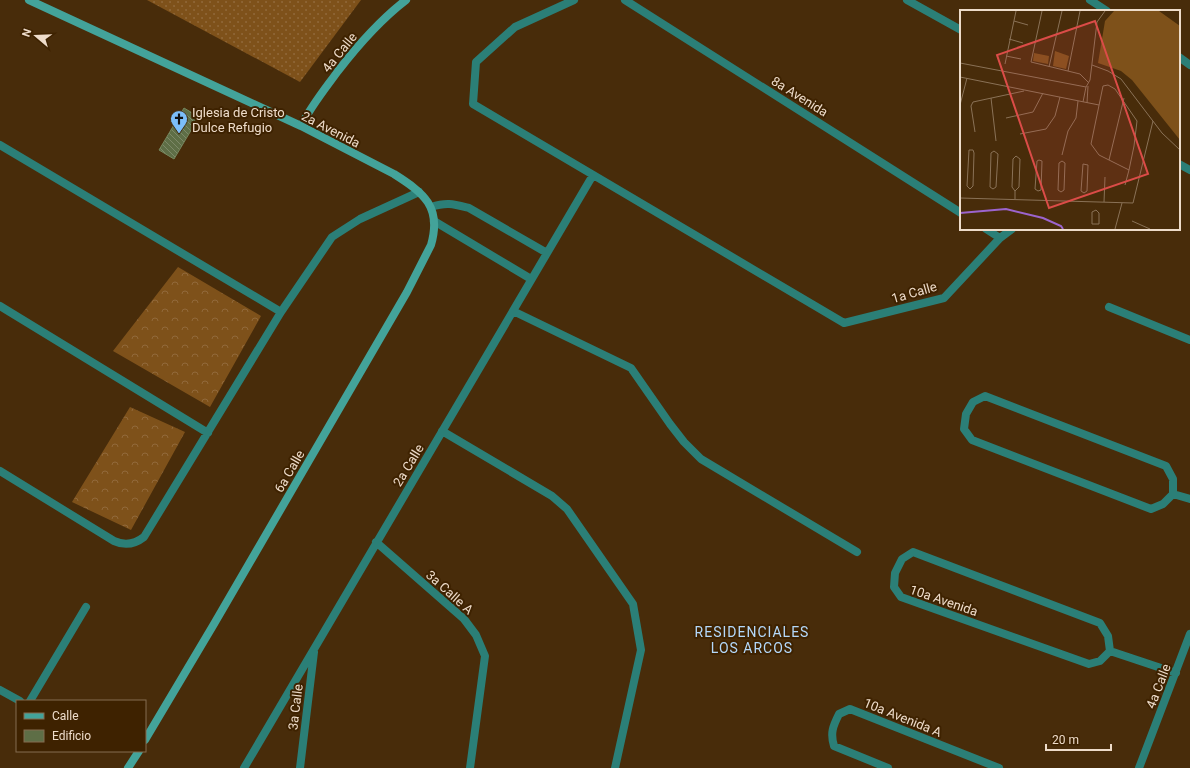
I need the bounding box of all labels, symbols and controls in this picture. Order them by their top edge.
inset map [960,10,1180,230]
north arrow [16,16,56,56]
text: N [20,27,35,39]
street label: 4a Calle [319,30,360,75]
street label: 8a Avenida [769,73,831,120]
place label: Iglesia de Cristo Dulce Refugio [192,105,285,135]
street label: 2a Avenida [299,108,363,151]
church icon: Iglesia de Cristo Dulce Refugio [169,109,189,134]
street label: 1a Calle [890,279,939,306]
street label: 2a Calle [390,441,427,489]
street label: 6a Calle [271,447,308,495]
street label: 3a Calle A [423,567,477,618]
street label: 10a Avenida [908,582,980,619]
district label: RESIDENCIALES LOS ARCOS [695,624,809,656]
street label: 4a Calle [1143,662,1174,711]
street label: 3a Calle [285,683,306,731]
street label: 10a Avenida A [862,695,944,740]
legend [16,700,146,752]
text: Calle [52,709,79,723]
scale bar [1046,726,1111,752]
text: Edificio [52,729,91,743]
text: 20 m [1052,733,1079,747]

